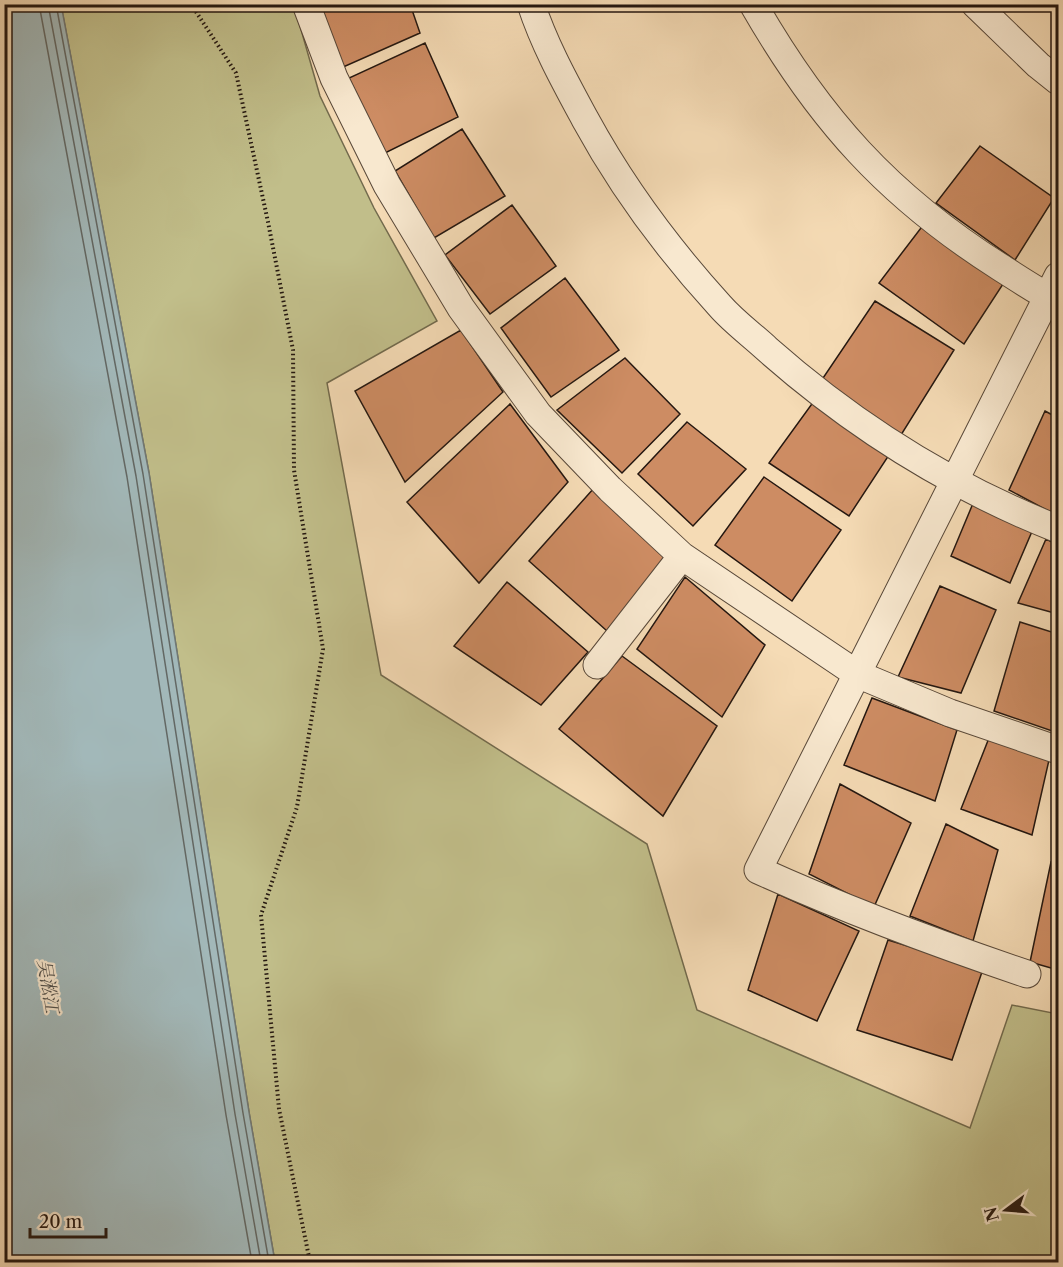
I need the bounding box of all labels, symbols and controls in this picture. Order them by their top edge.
water label: 吴淞江 [33,958,64,1017]
north arrow [976,1180,1036,1240]
scale bar [30,1201,106,1239]
text: N [980,1205,1003,1224]
text: 20 m [39,1211,83,1233]

